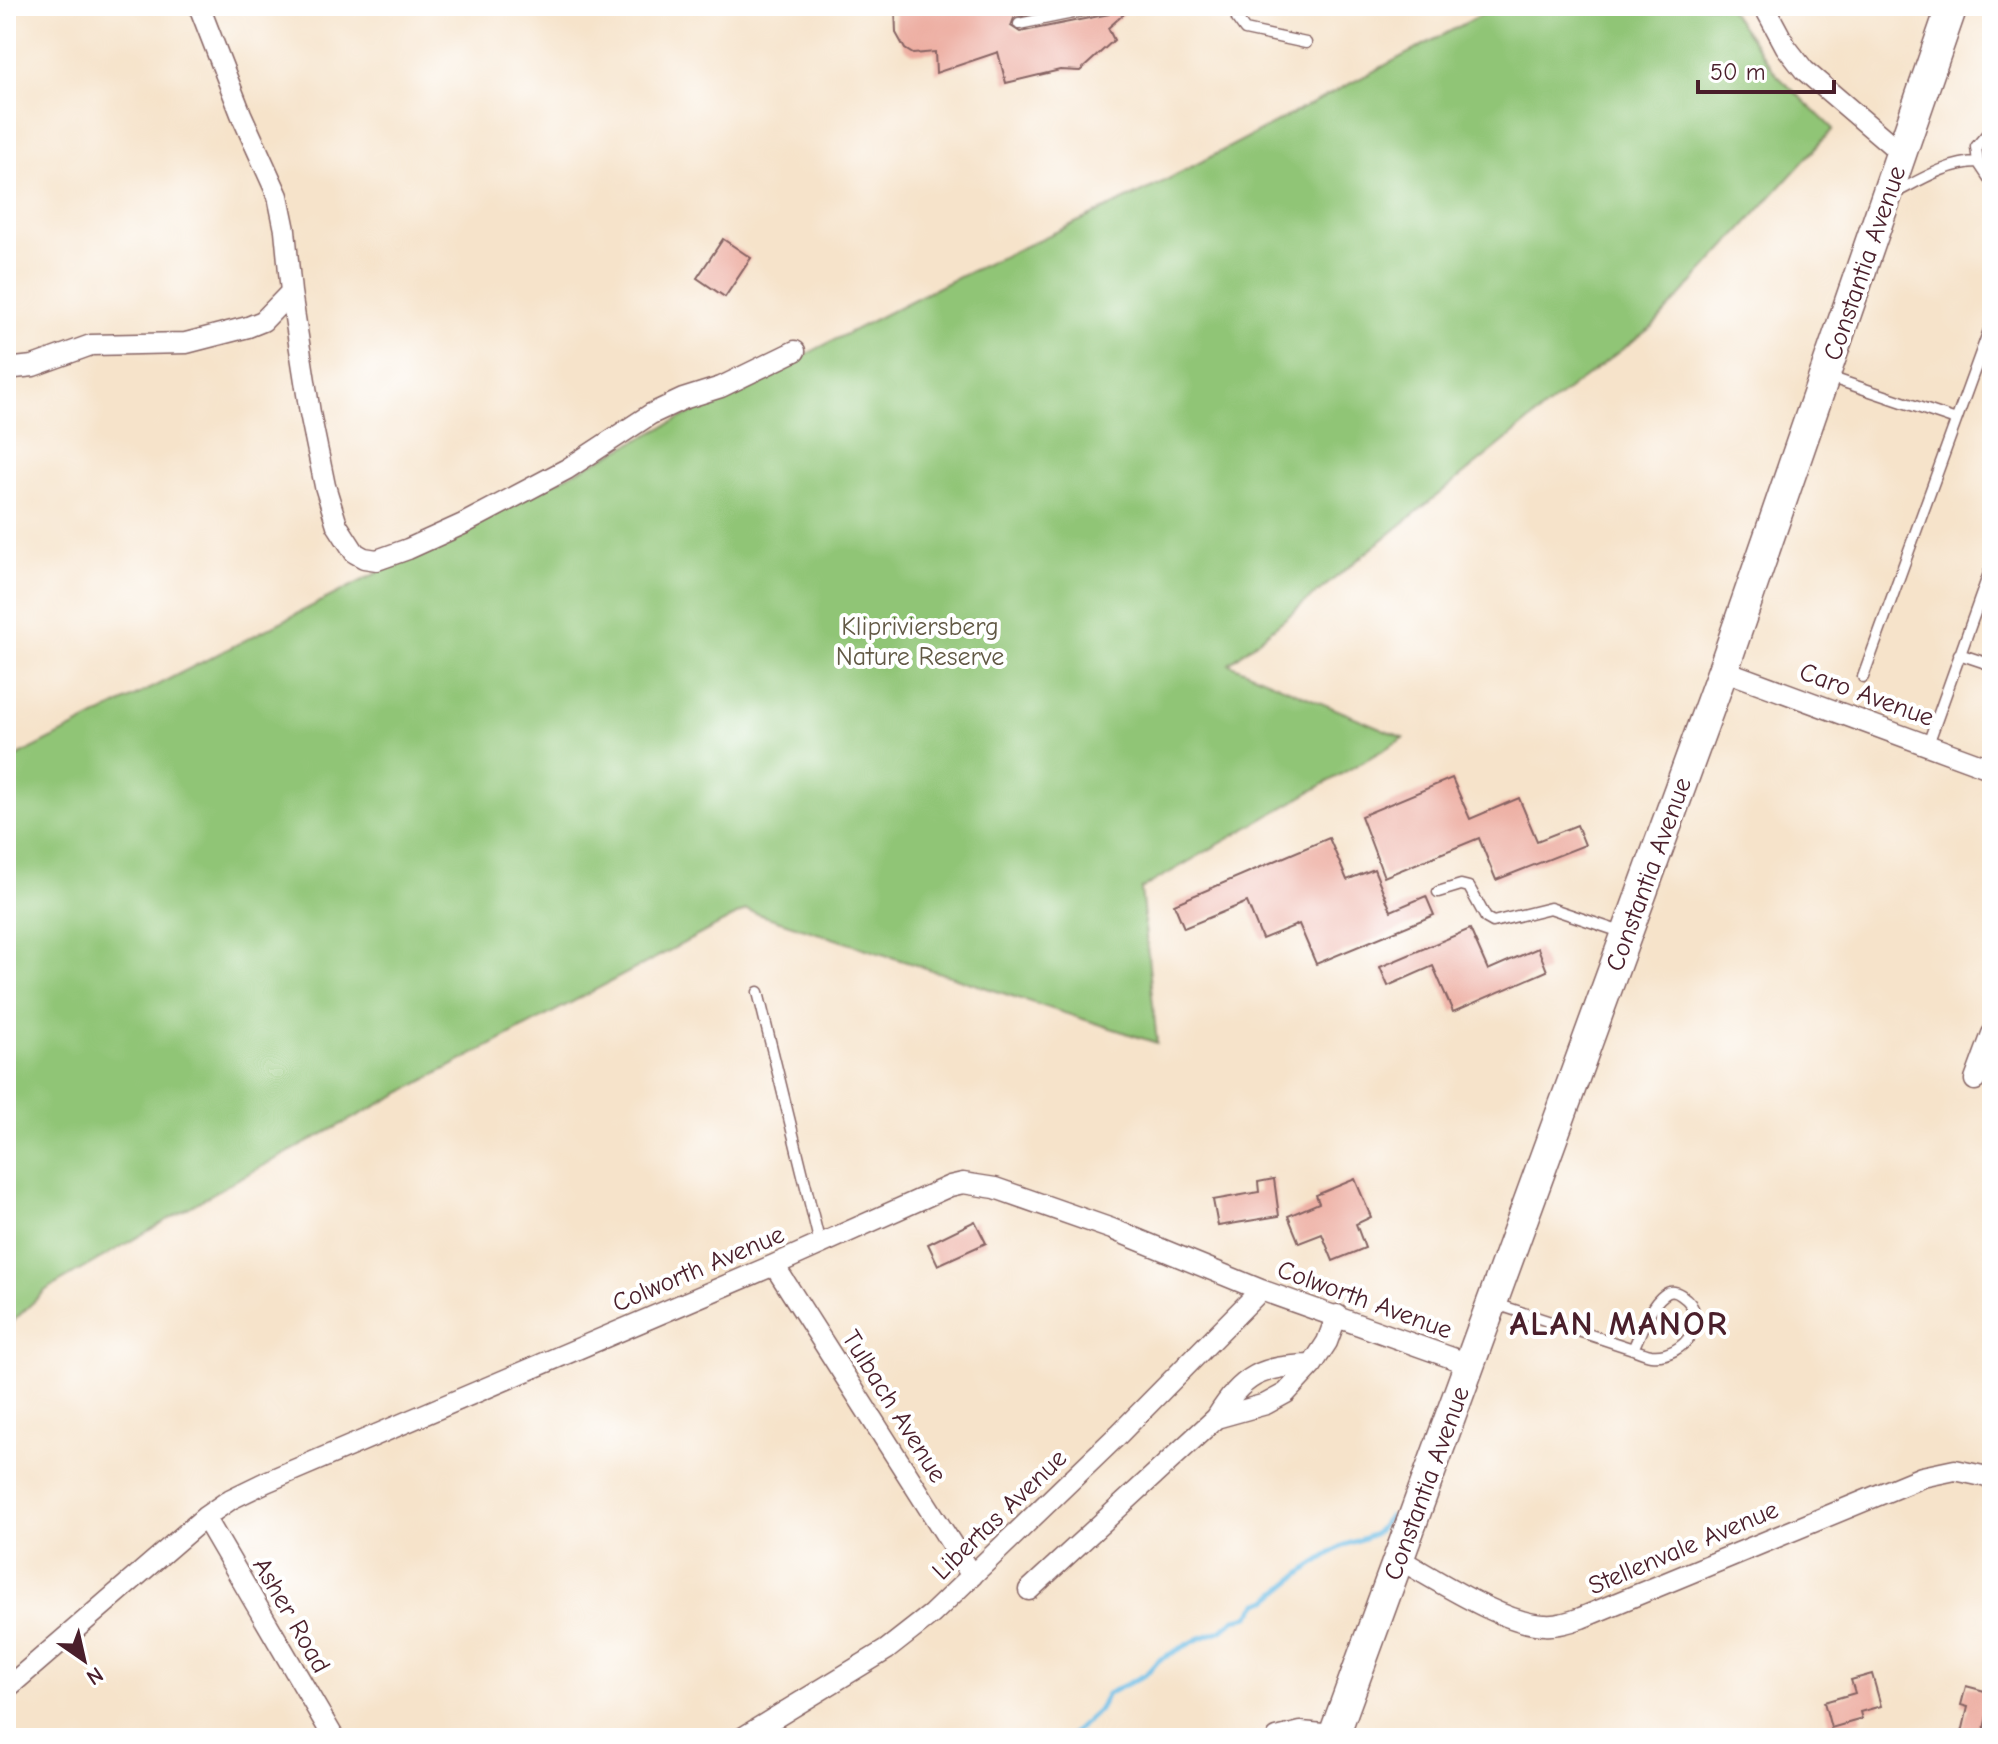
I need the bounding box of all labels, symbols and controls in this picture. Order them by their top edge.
scale bar [1698,44,1834,94]
text: 50 m [1710,58,1766,86]
street label: Constantia Avenue [1818,162,1912,365]
park label: Klipriviersberg Nature Reserve [836,612,1004,672]
street label: Caro Avenue [1795,657,1938,733]
street label: Constantia Avenue [1600,773,1698,975]
street label: Colworth Avenue [608,1219,789,1319]
street label: Colworth Avenue [1273,1254,1456,1345]
district label: ALAN MANOR [1509,1304,1729,1344]
street label: Tulbach Avenue [835,1325,953,1488]
street label: Constantia Avenue [1378,1382,1476,1584]
street label: Libertas Avenue [926,1443,1073,1586]
street label: Stellenvale Avenue [1584,1494,1783,1601]
street label: Asher Road [246,1553,336,1678]
north arrow [44,1620,124,1700]
text: N [81,1661,108,1691]

